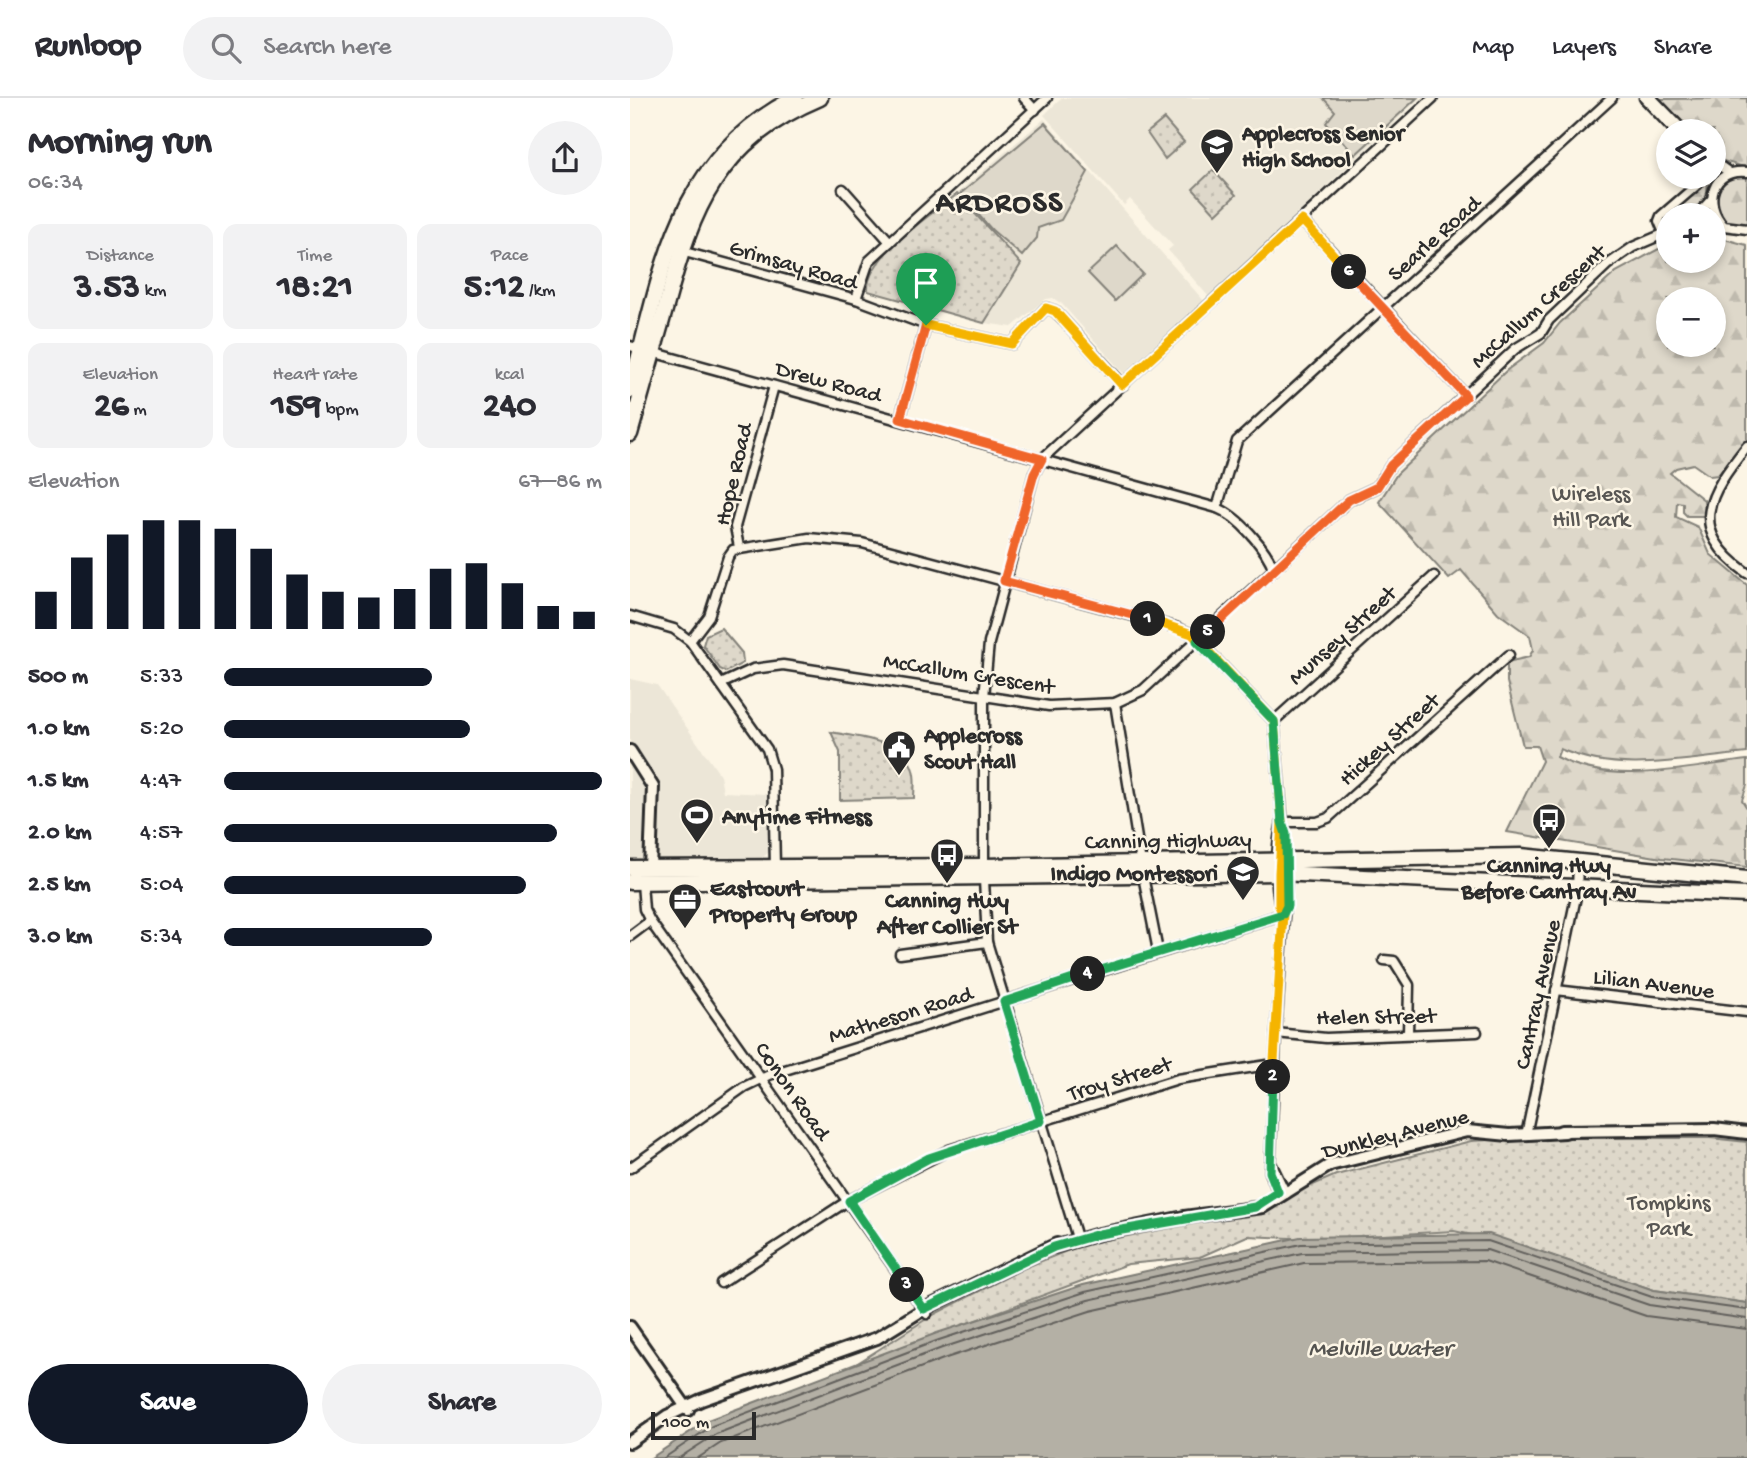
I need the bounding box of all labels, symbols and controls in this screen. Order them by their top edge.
search box [183,17,673,80]
text: Runloop [35,29,141,67]
icon: search [207,29,245,67]
text: Search here [263,33,391,64]
text: Map [1472,34,1514,63]
text: Layers [1552,34,1616,63]
text: Share [1654,34,1712,63]
map controls [1656,119,1726,357]
button: layers [1656,119,1726,189]
button: share [528,121,602,195]
text: Morning run [28,122,212,166]
place label: Applecross Senior High School [1241,122,1407,175]
school or university icon: Applecross Senior High School [1198,126,1236,175]
text: 06:34 [28,170,83,197]
district label: ARDROSS [935,188,1064,223]
street label: Searle Road [1383,190,1489,288]
button: + [1656,203,1726,273]
street label: Grimsay Road [726,235,862,298]
street label: McCallum Crescent [1466,239,1614,375]
text: Distance [87,245,154,268]
text: Time [298,245,332,268]
text: Pace [491,245,528,268]
pin [896,253,956,325]
pin: 6 [1332,254,1366,290]
text: 6 [1344,260,1353,283]
icon: arrive [907,264,945,302]
text: 3.53 [74,268,140,309]
text: 18:21 [277,268,353,309]
text: 5:12 [464,268,524,309]
text: km [140,280,166,303]
text: /km [524,280,556,303]
button: − [1656,287,1726,357]
street label: Drew Road [770,356,885,411]
text: Elevation [83,364,158,387]
text: Heart rate [272,364,358,387]
text: kcal [495,364,525,387]
text: 26 [94,387,129,428]
text: 159 [271,387,321,428]
text: 240 [483,387,536,428]
text: m [129,399,147,422]
text: bpm [321,399,359,422]
street label: Hope Road [711,420,761,528]
text: Elevation [28,469,119,496]
text: 67–86 m [518,469,602,496]
park label: Wireless Hill Park [1552,482,1633,535]
street label: Munsey Street [1284,580,1404,692]
pin: 1 [1130,602,1166,636]
text: 1 [1144,607,1151,630]
pin: 5 [1190,614,1226,650]
text: 5 [1203,620,1213,643]
street label: McCallum Crescent [881,649,1057,703]
text: 500 m [28,664,88,691]
text: 5:33 [140,664,183,691]
street label: Hickey Street [1334,687,1447,793]
text: 1.0 km [28,716,90,743]
text: 5:20 [140,716,184,743]
place label: Applecross Scout Hall [923,724,1024,777]
public building icon: Applecross Scout Hall [880,728,918,777]
text: 1.5 km [28,768,89,795]
text: 4:47 [140,768,181,795]
sports icon: Anytime Fitness [678,796,716,845]
bus stop icon: Canning Hwy Before Cantray Av [1530,801,1568,850]
place label: Anytime Fitness [721,805,873,832]
text: 2.0 km [28,820,92,847]
text: 4:57 [140,820,182,847]
street label: Canning Highway [1084,828,1252,857]
bus stop icon: Canning Hwy After Collier St [928,836,966,885]
school or university icon: Indigo Montessori [1224,853,1262,902]
place label: Canning Hwy Before Cantray Av [1460,854,1637,907]
place label: Indigo Montessori [1051,862,1218,889]
text: 2.5 km [28,872,91,899]
text: 5:04 [140,872,183,899]
place label: Eastcourt Property Group [708,877,858,930]
office icon: Eastcourt Property Group [666,881,704,930]
place label: Canning Hwy After Collier St [876,889,1020,942]
street label: Cantray Avenue [1510,916,1569,1072]
text: 3.0 km [28,924,92,951]
text: 5:34 [140,924,182,951]
pin: 4 [1070,956,1106,992]
text: 4 [1083,962,1092,985]
street label: Lilian Avenue [1591,965,1717,1006]
street label: Matheson Road [826,981,978,1051]
street label: Helen Street [1316,1004,1438,1033]
street label: Conon Road [747,1038,836,1148]
street label: Troy Street [1063,1051,1177,1109]
pin: 2 [1256,1060,1290,1094]
text: 2 [1268,1065,1277,1088]
street label: Dunkley Avenue [1318,1104,1473,1167]
park label: Tompkins Park [1625,1191,1711,1244]
pin: 3 [890,1268,924,1302]
text: 3 [902,1273,911,1296]
water label: Melville Water [1308,1336,1456,1365]
button: Save [28,1364,308,1444]
button: Share [322,1364,602,1444]
scale bar [651,1409,756,1441]
text: 100 m [662,1412,709,1435]

